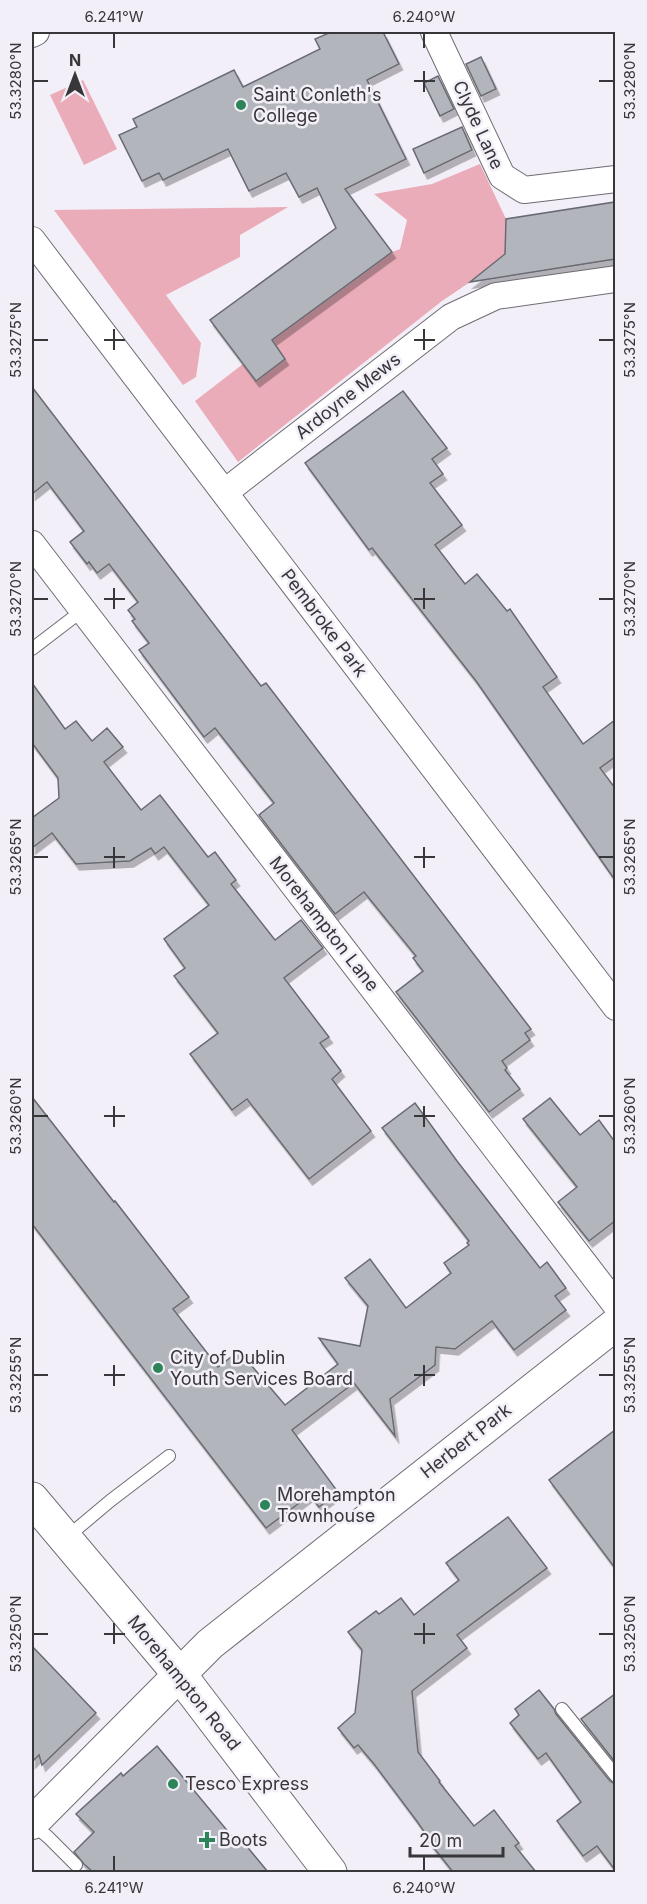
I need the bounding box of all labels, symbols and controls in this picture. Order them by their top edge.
text: 6.241°W [84,7,144,26]
text: 6.240°W [393,7,456,26]
text: 53.3280°N [6,42,25,120]
text: 53.3280°N [620,42,639,120]
north arrow [45,45,105,105]
text: N [69,50,81,70]
street label: Clyde Lane [449,77,508,172]
place label: Saint Conleth's College [253,84,381,126]
marker: Saint Conleth's College [234,98,248,112]
text: 53.3275°N [6,302,25,378]
text: 53.3275°N [620,302,639,378]
street label: Ardoyne Mews [291,348,404,443]
text: 53.3270°N [6,561,25,637]
text: 53.3270°N [620,561,639,637]
street label: Pembroke Park [277,565,372,681]
text: 53.3265°N [6,819,25,895]
text: 53.3265°N [620,819,639,895]
street label: Morehampton Lane [265,852,384,995]
text: 53.3260°N [6,1077,25,1155]
text: 53.3260°N [620,1077,639,1155]
text: 53.3255°N [6,1337,25,1413]
text: 53.3255°N [620,1337,639,1413]
place label: City of Dublin Youth Services Board [170,1347,353,1389]
marker: City of Dublin Youth Services Board [151,1361,165,1375]
street label: Herbert Park [416,1399,515,1482]
place label: Morehampton Townhouse [277,1484,396,1526]
marker: Morehampton Townhouse [258,1498,272,1512]
text: 53.3250°N [6,1595,25,1673]
text: 53.3250°N [620,1595,639,1673]
street label: Morehampton Road [124,1611,245,1754]
place label: Tesco Express [185,1773,309,1794]
marker: Tesco Express [166,1777,180,1791]
scale bar [410,1820,503,1858]
place label: Boots [219,1829,268,1850]
text: 20 m [419,1830,462,1851]
marker: Boots [200,1833,214,1847]
text: 6.241°W [84,1878,144,1897]
text: 6.240°W [393,1878,456,1897]

